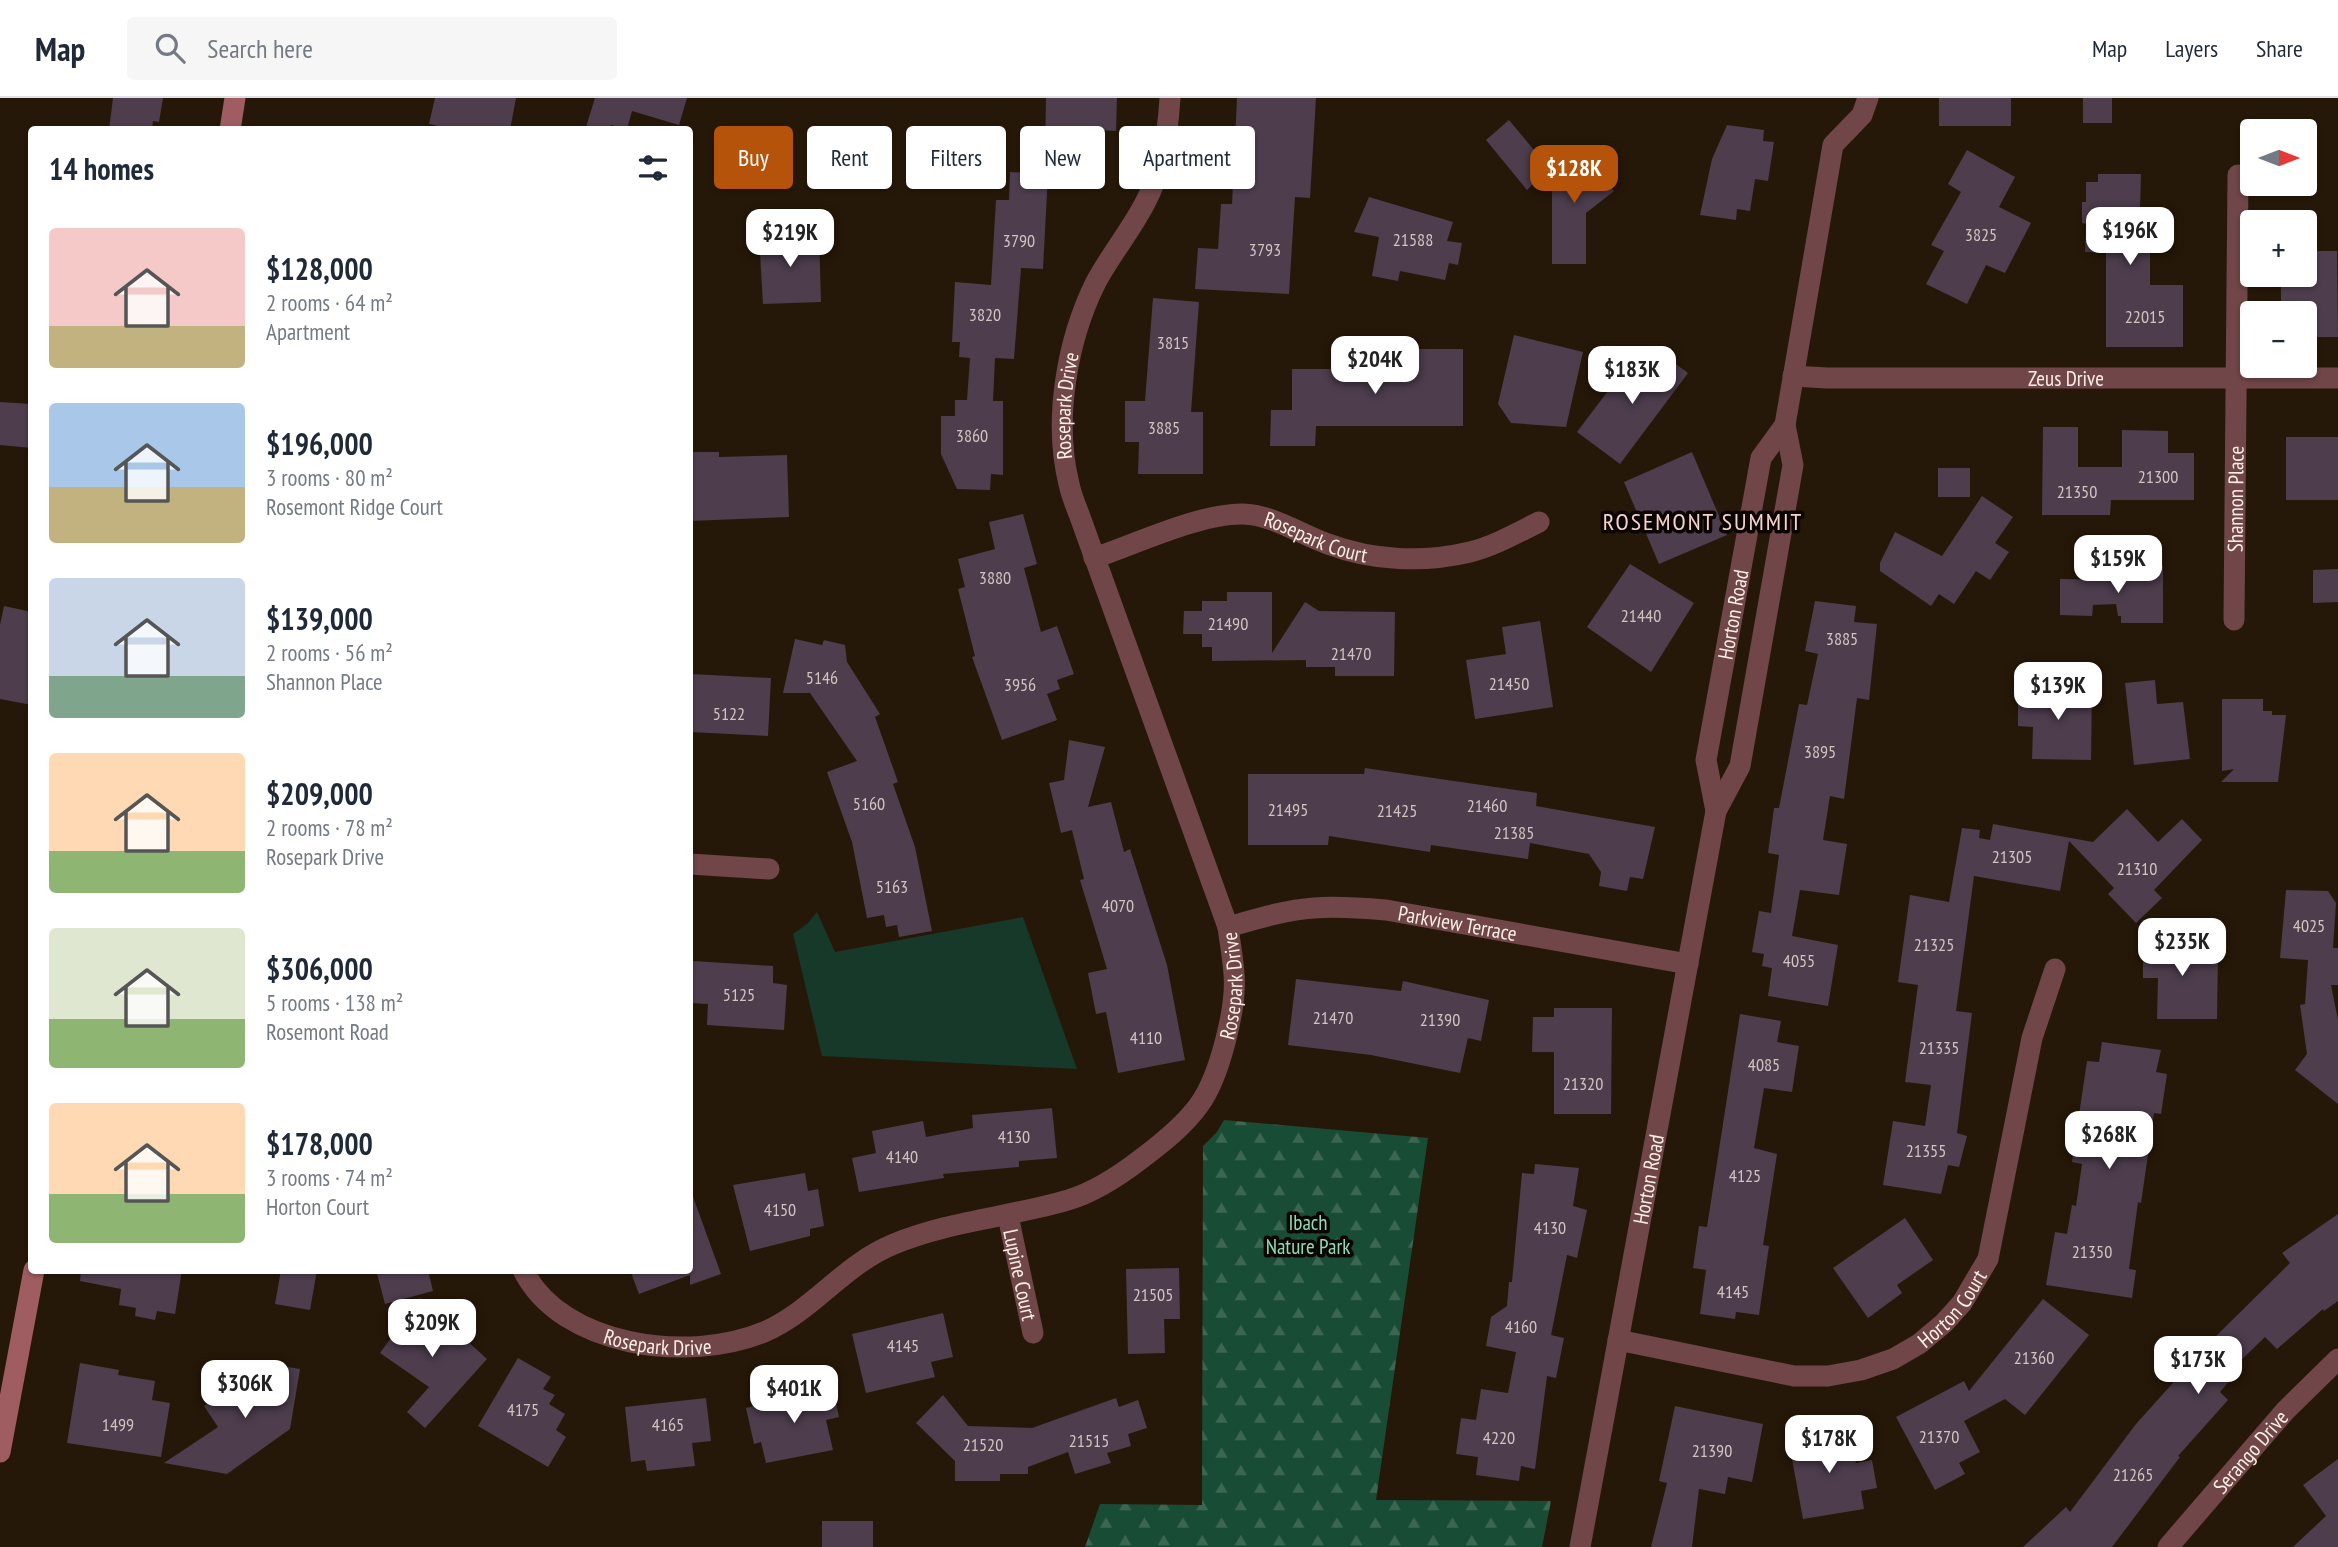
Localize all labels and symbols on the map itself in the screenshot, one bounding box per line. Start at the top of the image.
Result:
north arrow [2240,119,2317,196]
pin: $128K [1525,146,1623,205]
pin: $196K [2081,208,2179,267]
pin: $219K [741,209,839,269]
house number: 3825 [1965,223,1997,246]
house number: 21588 [1393,228,1433,251]
house number: 3790 [1003,229,1035,252]
house number: 3793 [1249,238,1281,261]
house number: 3820 [969,303,1001,326]
house number: 22015 [2125,305,2165,328]
house number: 3815 [1157,331,1189,354]
pin: $204K [1326,336,1424,396]
pin: $183K [1583,346,1681,406]
street label: Rosepark Drive [1049,349,1084,461]
street label: Zeus Drive [2028,365,2104,392]
house number: 3885 [1148,416,1180,439]
house number: 3860 [956,424,988,447]
street label: Shannon Place [2221,446,2249,552]
house number: 21300 [2138,465,2178,488]
house number: 21350 [2057,480,2097,503]
street label: Rosepark Court [1261,505,1370,568]
district label: ROSEMONT SUMMIT [1603,506,1803,537]
pin: $159K [2069,536,2167,595]
house number: 3880 [979,566,1011,589]
street label: Horton Road [1711,567,1754,661]
house number: 21440 [1621,604,1661,627]
house number: 21490 [1208,612,1248,635]
house number: 3885 [1826,627,1858,650]
house number: 21470 [1331,642,1371,665]
pin: $139K [2009,662,2107,722]
house number: 5146 [806,666,838,689]
house number: 21450 [1489,672,1529,695]
house number: 3956 [1004,673,1036,696]
house number: 5122 [713,702,745,725]
house number: 3895 [1804,740,1836,763]
house number: 5160 [853,792,885,815]
house number: 21460 [1467,794,1507,817]
house number: 21495 [1268,798,1308,821]
house number: 21425 [1377,799,1417,822]
house number: 21385 [1494,821,1534,844]
house number: 21305 [1992,845,2032,868]
house number: 21310 [2117,857,2157,880]
house number: 5163 [876,875,908,898]
house number: 4070 [1102,894,1134,917]
street label: Parkview Terrace [1396,899,1519,947]
house number: 4025 [2293,914,2325,937]
pin: $235K [2133,918,2231,978]
street label: Rosepark Drive [1213,930,1248,1042]
house number: 21325 [1914,933,1954,956]
house number: 4055 [1783,949,1815,972]
house number: 5125 [723,983,755,1006]
house number: 21470 [1313,1006,1353,1029]
house number: 21390 [1420,1008,1460,1031]
house number: 4110 [1130,1026,1162,1049]
house number: 21335 [1919,1036,1959,1059]
house number: 4085 [1748,1053,1780,1076]
house number: 21320 [1563,1072,1603,1095]
pin: $268K [2060,1112,2158,1171]
house number: 4130 [998,1125,1030,1148]
street label: Horton Road [1626,1132,1669,1226]
house number: 21355 [1906,1139,1946,1162]
house number: 4140 [886,1145,918,1168]
house number: 4125 [1729,1164,1761,1187]
house number: 4150 [764,1198,796,1221]
park label: Ibach Nature Park [1266,1209,1350,1260]
house number: 4130 [1534,1216,1566,1239]
street label: Lupine Court [998,1226,1043,1323]
house number: 21350 [2072,1240,2112,1263]
street label: Horton Court [1912,1264,1992,1353]
house number: 4145 [1717,1280,1749,1303]
house number: 21505 [1133,1283,1173,1306]
pin: $209K [383,1300,481,1359]
house number: 4160 [1505,1315,1537,1338]
street label: Rosepark Drive [601,1322,713,1361]
house number: 4145 [887,1334,919,1357]
pin: $173K [2149,1336,2247,1396]
house number: 21360 [2014,1346,2054,1369]
pin: $306K [196,1360,294,1420]
pin: $401K [745,1366,843,1425]
house number: 4175 [507,1398,539,1421]
street label: Serango Drive [2207,1404,2294,1499]
house number: 1499 [102,1413,134,1436]
house number: 4165 [652,1413,684,1436]
pin: $178K [1780,1416,1878,1475]
house number: 21370 [1919,1425,1959,1448]
house number: 4220 [1483,1426,1515,1449]
house number: 21515 [1069,1429,1109,1452]
house number: 21520 [963,1433,1003,1456]
house number: 21390 [1692,1439,1732,1462]
house number: 21265 [2113,1463,2153,1486]

